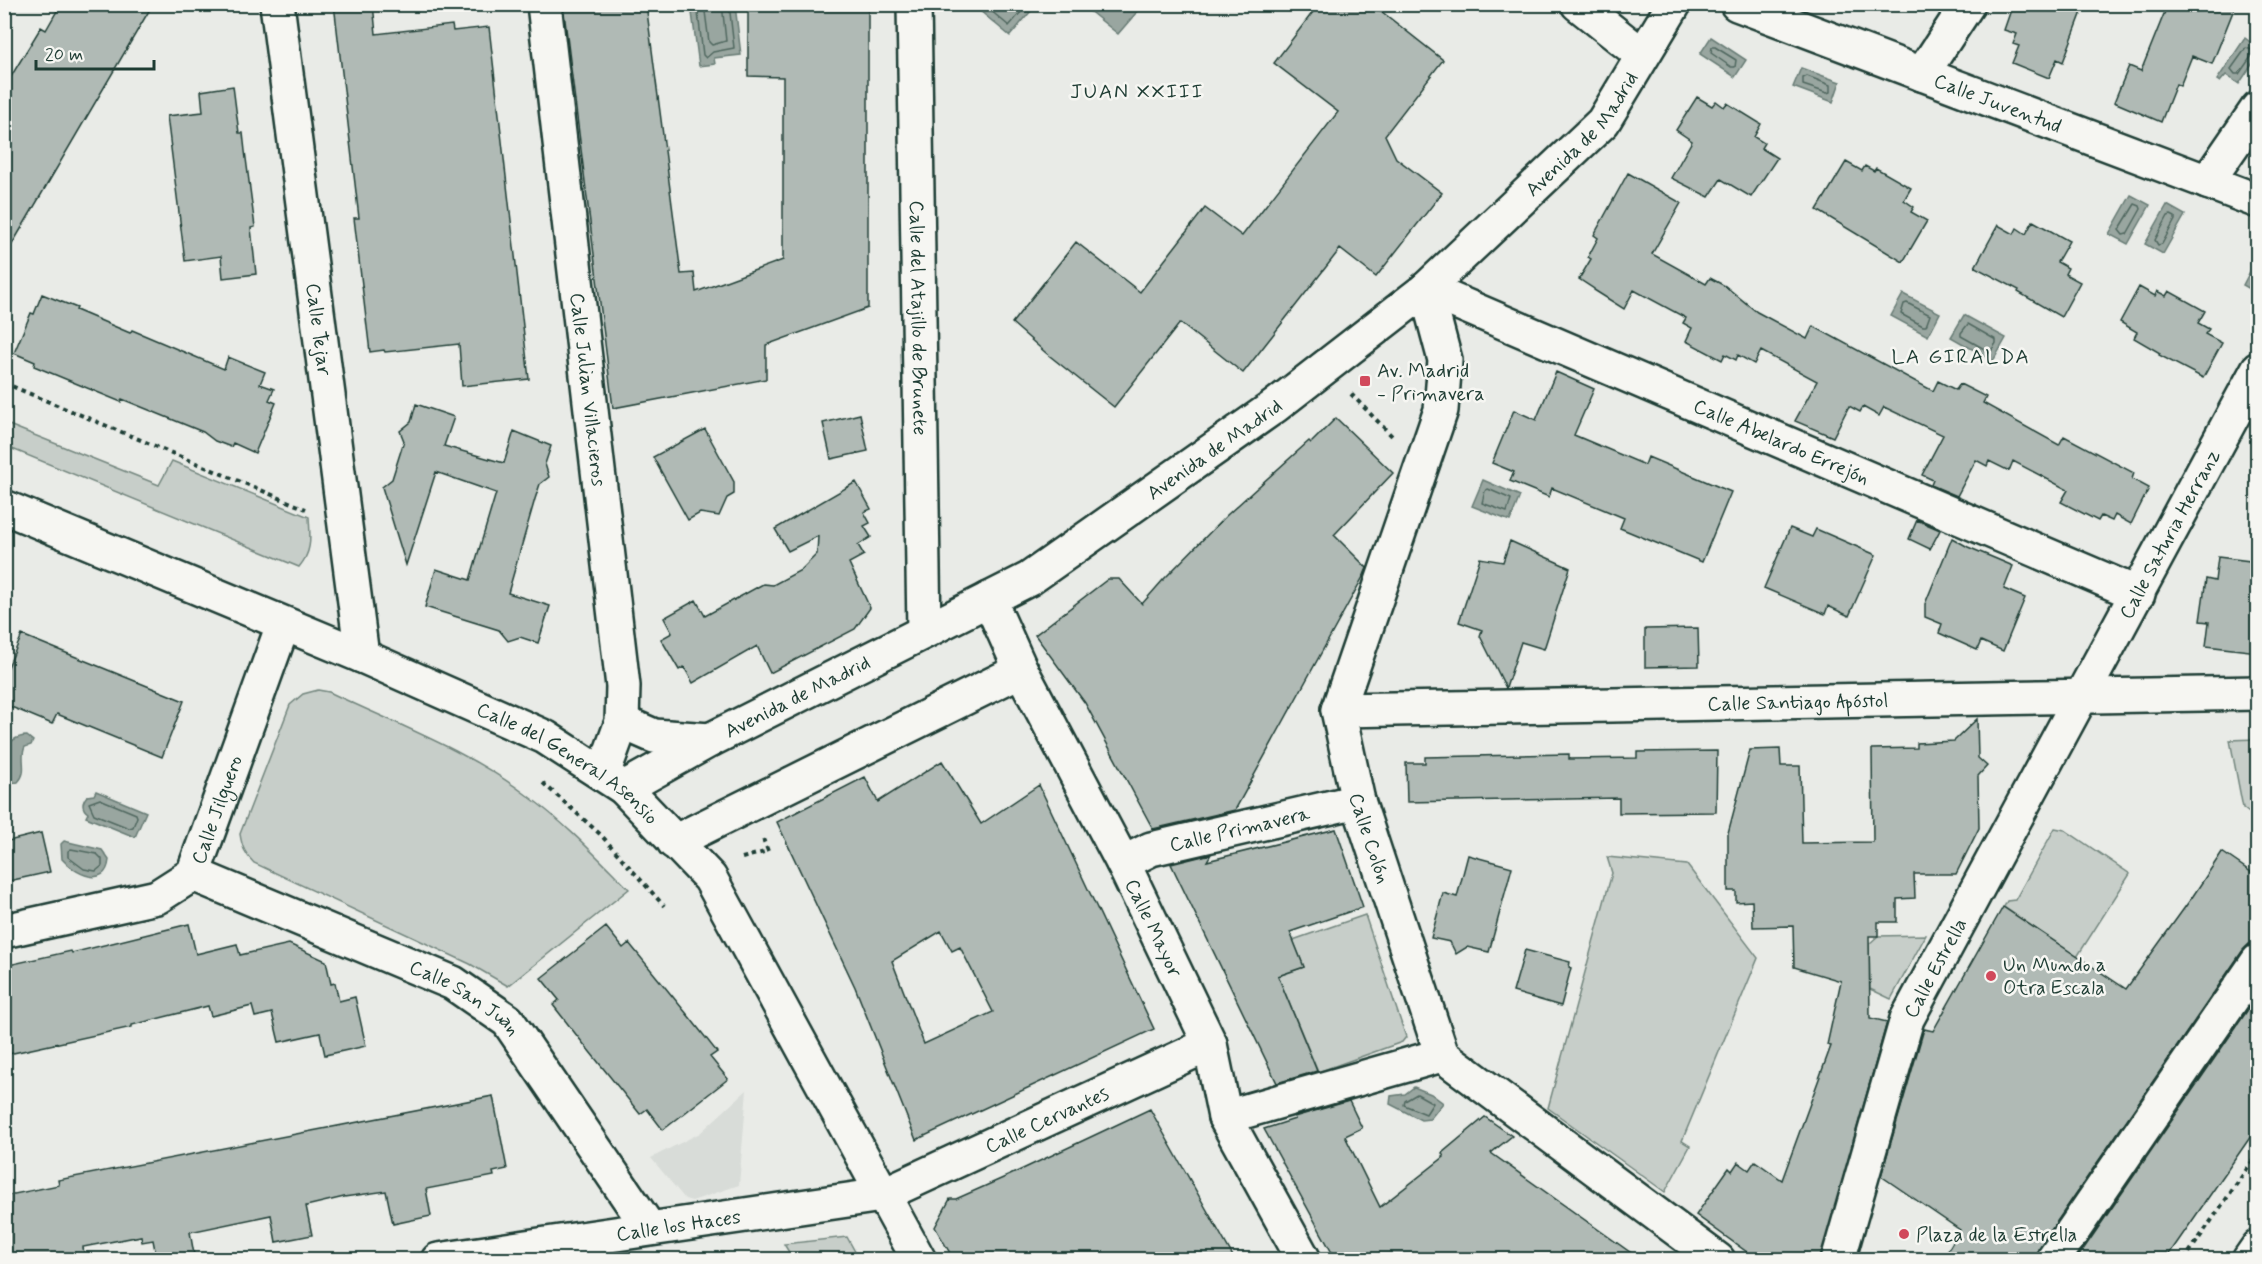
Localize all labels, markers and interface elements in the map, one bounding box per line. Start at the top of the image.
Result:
scale bar [36,33,154,71]
text: 20 m [45,43,83,67]
street label: Avenida de Madrid [1520,67,1645,203]
street label: Calle Juventud [1930,68,2065,141]
district label: JUAN XXIII [1070,78,1204,106]
street label: Calle del Atajillo de Brunete [902,200,933,436]
street label: Calle Tejar [299,282,337,378]
street label: Calle Julian Villacieros [563,291,612,488]
district label: LA GIRALDA [1891,343,2031,371]
place label: Av. Madrid - Primavera [1377,358,1484,408]
marker: Av. Madrid - Primavera [1358,374,1372,388]
street label: Avenida de Madrid [1142,393,1288,507]
street label: Calle Abelardo Errejón [1689,393,1873,492]
street label: Calle Saturia Herranz [2113,445,2227,624]
street label: Avenida de Madrid [720,649,875,745]
street label: Calle Santiago Apóstol [1707,688,1889,718]
street label: Calle del General Asensio [472,696,664,831]
street label: Calle Jilguero [186,752,250,868]
street label: Calle Colón [1342,791,1396,887]
street label: Calle Primavera [1167,800,1313,859]
street label: Calle Mayor [1118,875,1188,983]
street label: Calle Estrella [1898,914,1974,1023]
place label: Un Mundo a Otra Escala [2003,952,2106,1002]
street label: Calle San Juan [405,954,526,1042]
marker: Un Mundo a Otra Escala [1984,969,1998,983]
street label: Calle Cervantes [981,1080,1114,1161]
street label: Calle los Haces [615,1204,743,1249]
place label: Plaza de la Estrella [1916,1222,2077,1249]
marker: Plaza de la Estrella [1897,1227,1911,1241]

